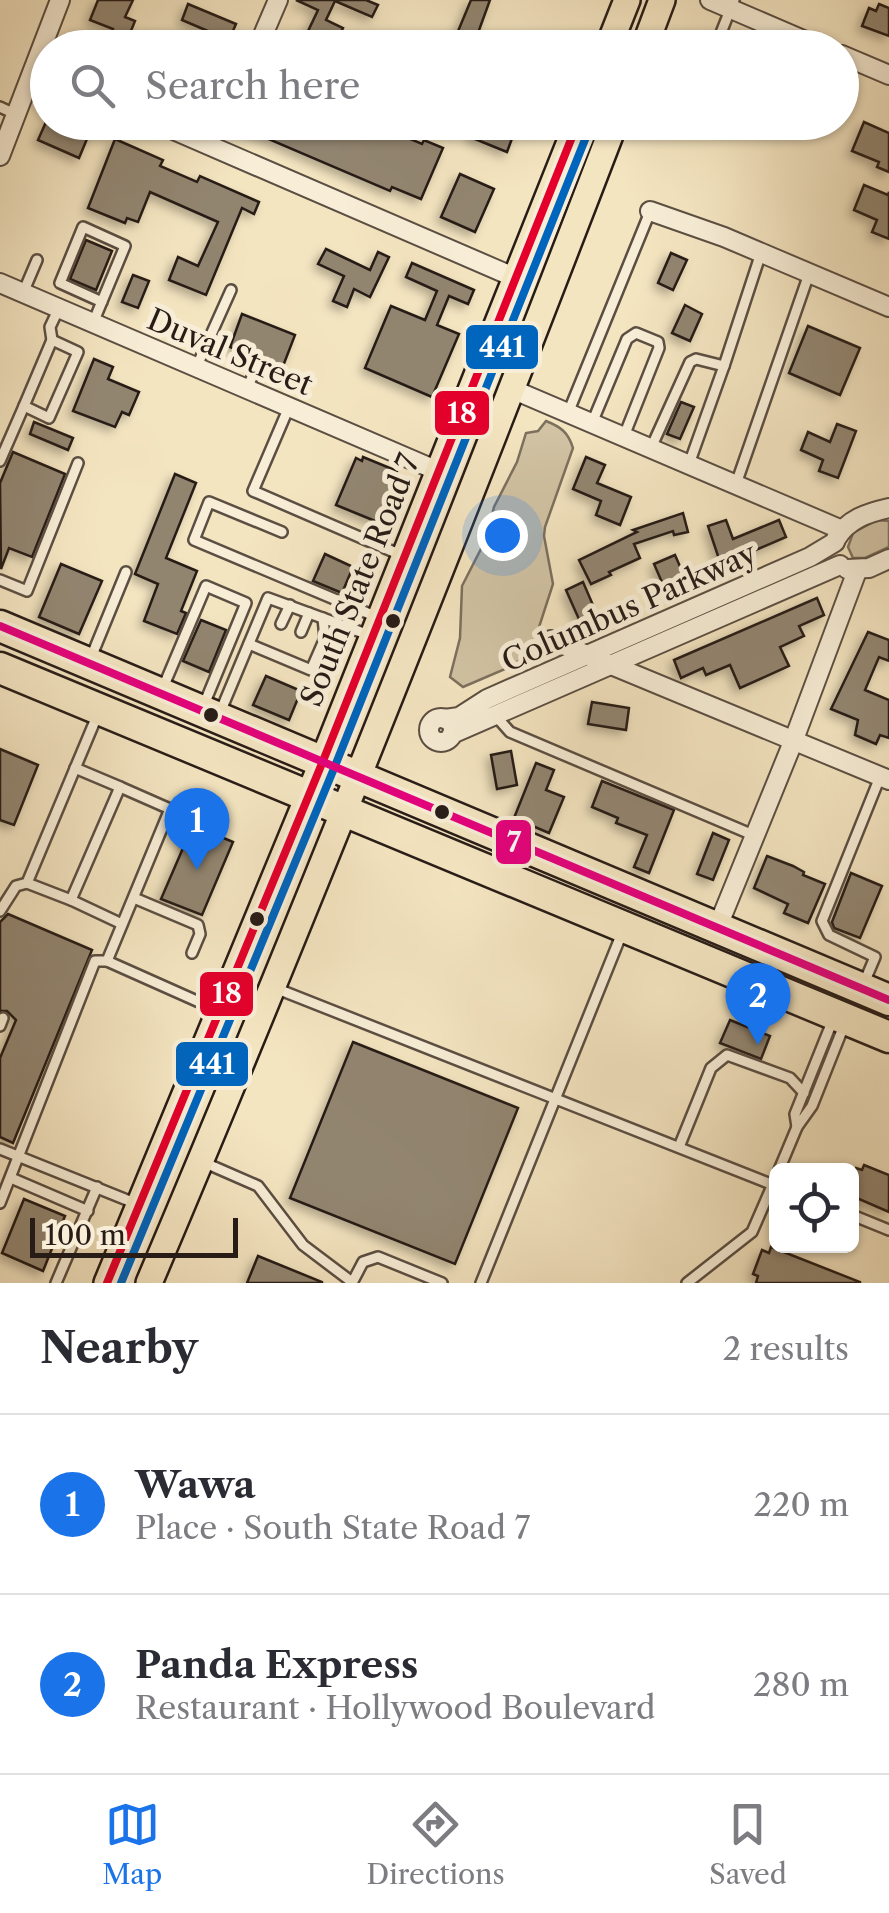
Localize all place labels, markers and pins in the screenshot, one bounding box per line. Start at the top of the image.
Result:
unlabelled marker [383,611,403,631]
unlabelled marker [201,705,221,725]
pin: 1 [164,788,230,870]
unlabelled marker [432,802,452,822]
unlabelled marker [247,909,267,929]
pin: 2 [726,962,790,1045]

